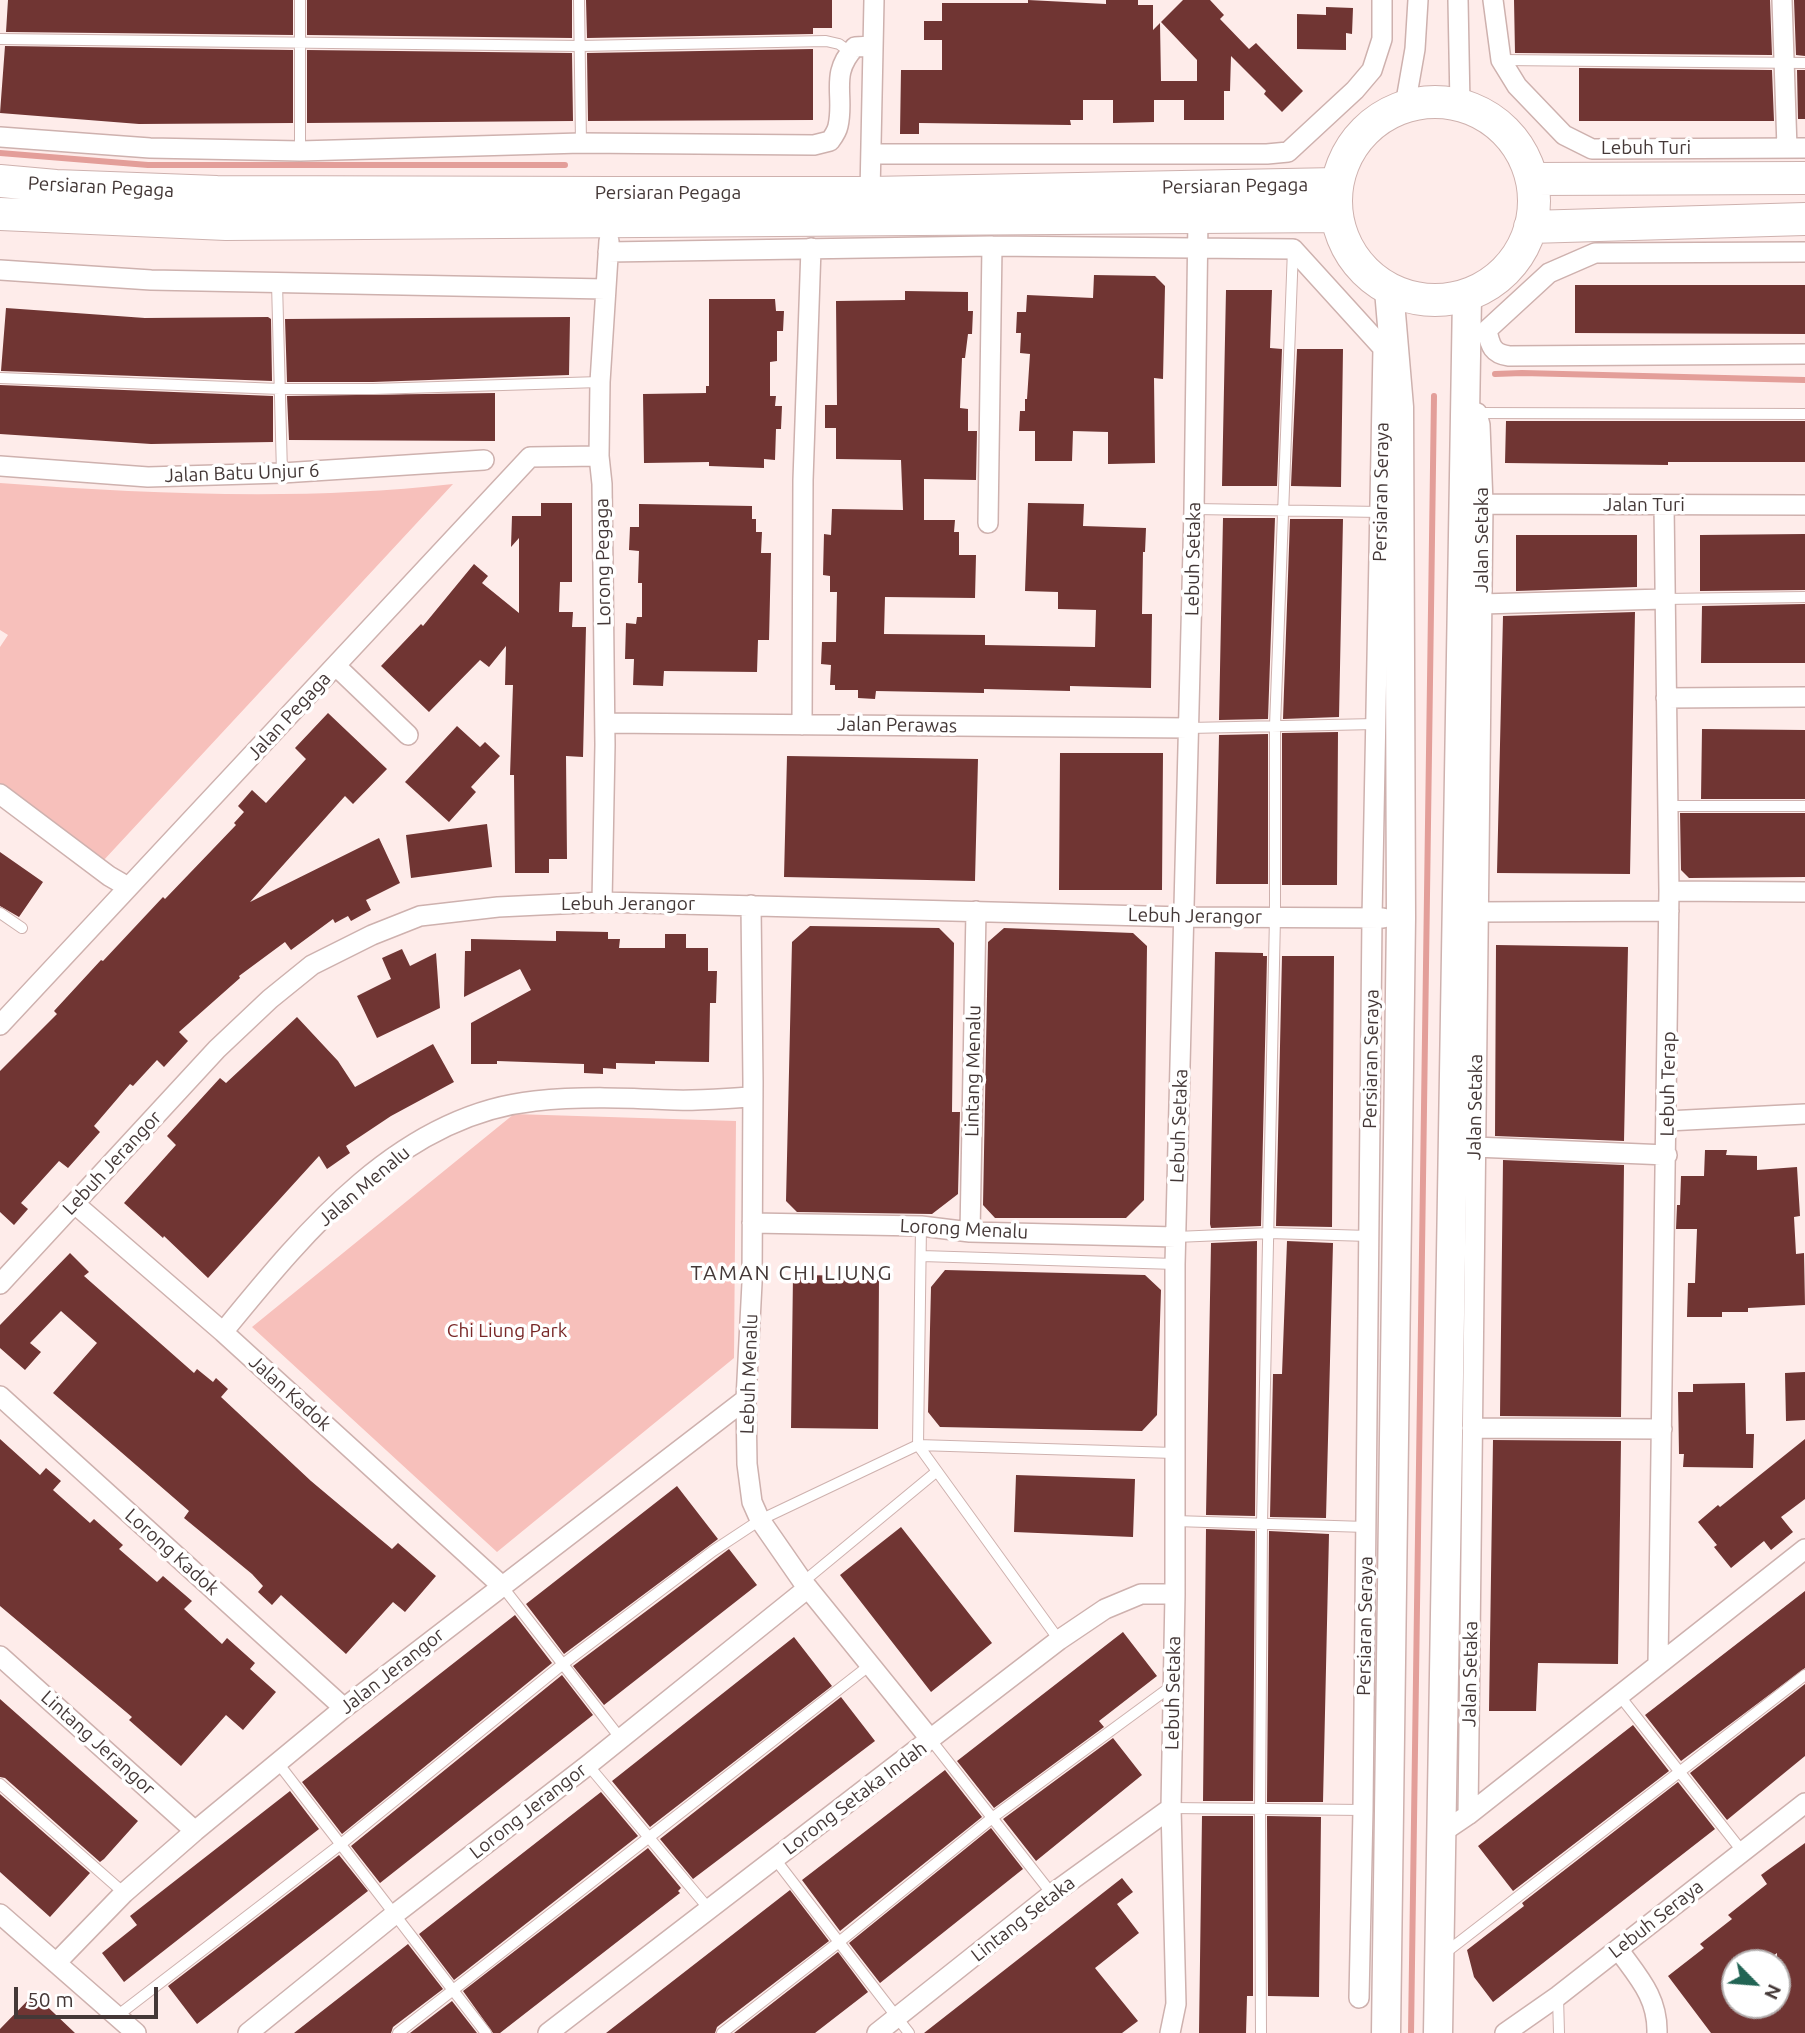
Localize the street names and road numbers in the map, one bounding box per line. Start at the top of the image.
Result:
street label: Lebuh Turi [1601,137,1691,159]
street label: Persiaran Pegaga [27,172,175,202]
street label: Persiaran Pegaga [1162,173,1308,199]
street label: Persiaran Pegaga [595,182,741,204]
street label: Persiaran Seraya [1368,422,1394,562]
street label: Jalan Batu Unjur 6 [164,459,320,487]
street label: Jalan Setaka [1471,487,1493,593]
street label: Jalan Turi [1603,494,1685,516]
street label: Lorong Pegaga [590,498,616,626]
street label: Lebuh Setaka [1181,502,1205,616]
street label: Jalan Pegaga [242,667,336,765]
street label: Jalan Perawas [837,713,957,737]
street label: Lebuh Jerangor [561,893,695,915]
street label: Lebuh Jerangor [1128,903,1262,929]
street label: Persiaran Seraya [1358,989,1384,1129]
street label: Lintang Menalu [960,1005,986,1137]
street label: Lebuh Terap [1656,1031,1680,1137]
street label: Jalan Setaka [1463,1054,1487,1160]
street label: Lebuh Setaka [1166,1068,1192,1184]
street label: Lebuh Jerangor [58,1106,166,1220]
street label: Jalan Menalu [314,1141,414,1231]
street label: Lorong Menalu [899,1214,1029,1244]
street label: Lebuh Menalu [735,1313,763,1435]
street label: Jalan Kadok [244,1350,336,1436]
street label: Lorong Kadok [120,1504,224,1600]
street label: Persiaran Seraya [1352,1556,1378,1696]
street label: Jalan Setaka [1458,1621,1482,1727]
street label: Jalan Jerangor [335,1623,449,1719]
street label: Lebuh Setaka [1161,1636,1185,1750]
street label: Lintang Jerangor [36,1686,160,1800]
street label: Lorong Setaka Indah [779,1737,931,1859]
street label: Lorong Jerangor [465,1758,591,1864]
street label: Lintang Setaka [967,1871,1079,1967]
street label: Lebuh Seraya [1604,1875,1708,1963]

